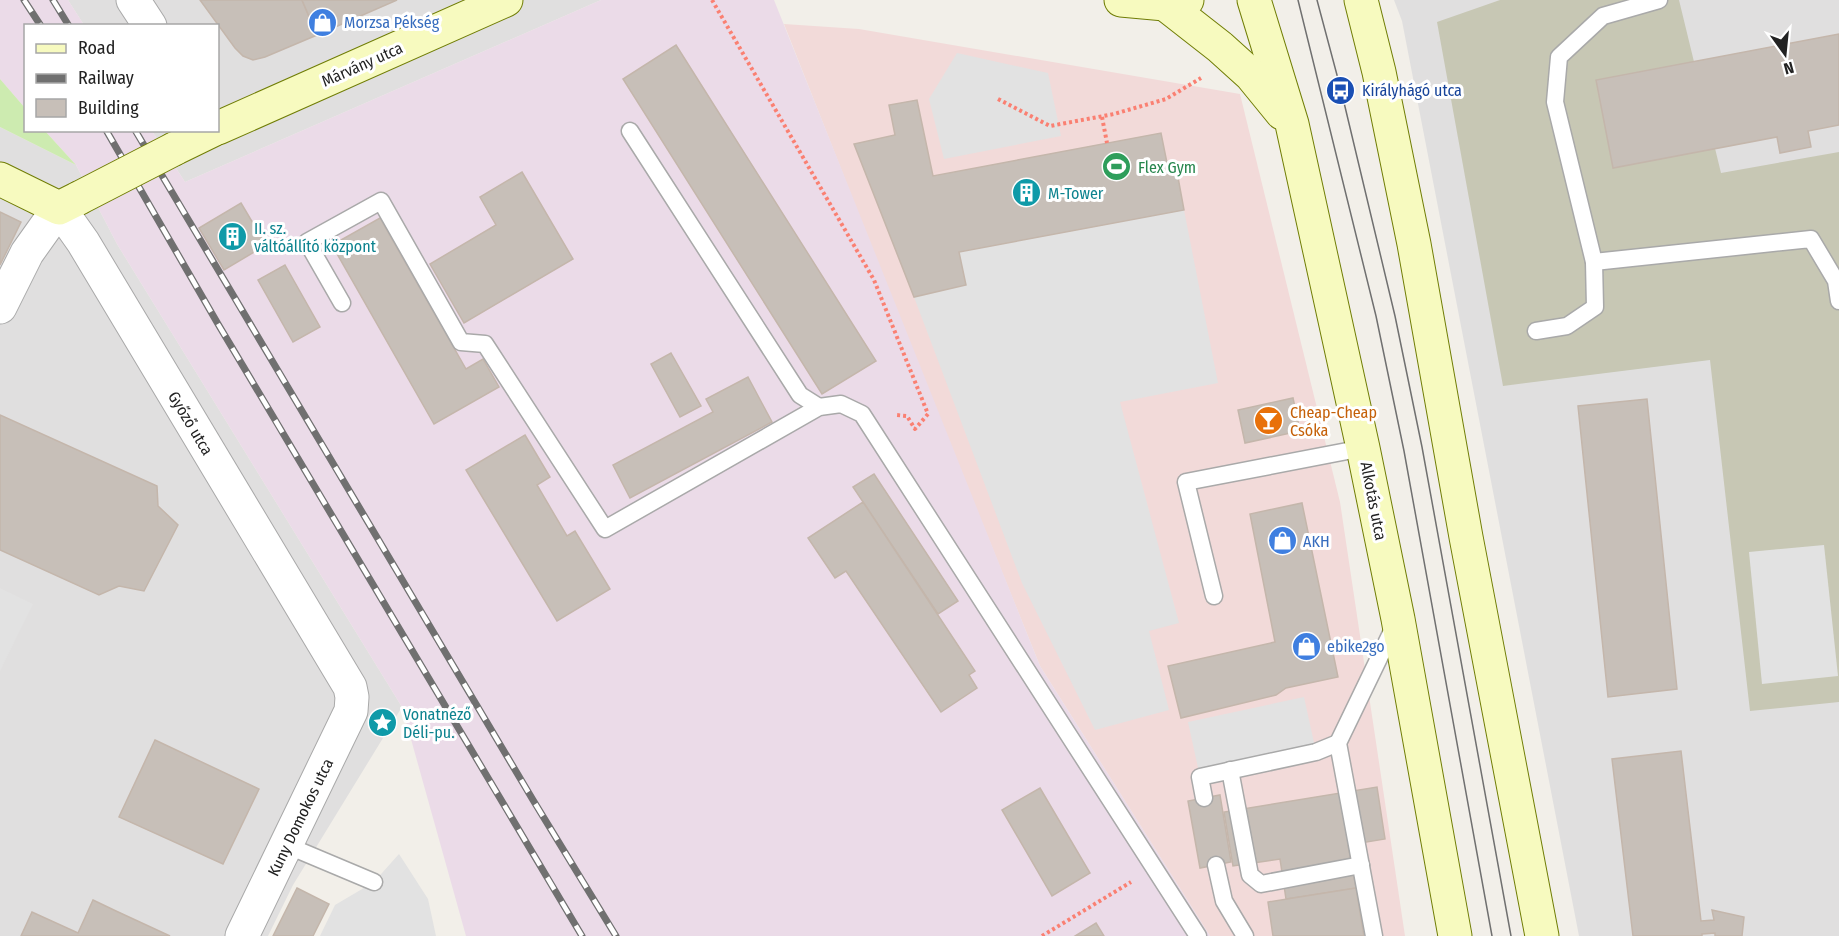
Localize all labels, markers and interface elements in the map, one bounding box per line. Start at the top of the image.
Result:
shop icon: Morzsa Pékség [307,6,339,38]
place label: Morzsa Pékség [344,13,440,32]
legend [24,24,219,132]
north arrow [1755,24,1815,84]
text: Road [78,37,115,59]
street label: Márvány utca [319,38,406,91]
text: N [1782,58,1796,78]
text: Railway [78,67,134,89]
bus stop icon: Királyhágó utca [1325,74,1357,106]
place label: Királyhágó utca [1362,81,1462,100]
text: Building [78,97,139,119]
sports icon: Flex Gym [1101,151,1133,183]
place label: Flex Gym [1138,158,1196,177]
building icon: M-Tower [1011,177,1043,209]
place label: M-Tower [1048,184,1104,203]
place label: II. sz. váltóállító központ [254,219,377,256]
building icon: II. sz. váltóállító központ [217,221,249,253]
street label: Győző utca [164,388,217,459]
place label: Cheap-Cheap Csóka [1290,403,1377,440]
bar icon: Cheap-Cheap Csóka [1253,405,1285,437]
street label: Alkotás utca [1357,460,1390,542]
shop icon: AKH [1266,525,1298,557]
place label: AKH [1303,532,1330,551]
shop icon: ebike2go [1290,630,1322,662]
place label: ebike2go [1327,637,1385,656]
place label: Vonatnéző Déli-pu. [403,705,472,742]
place icon: Vonatnéző Déli-pu. [366,707,398,739]
street label: Kuny Domokos utca [264,755,337,879]

